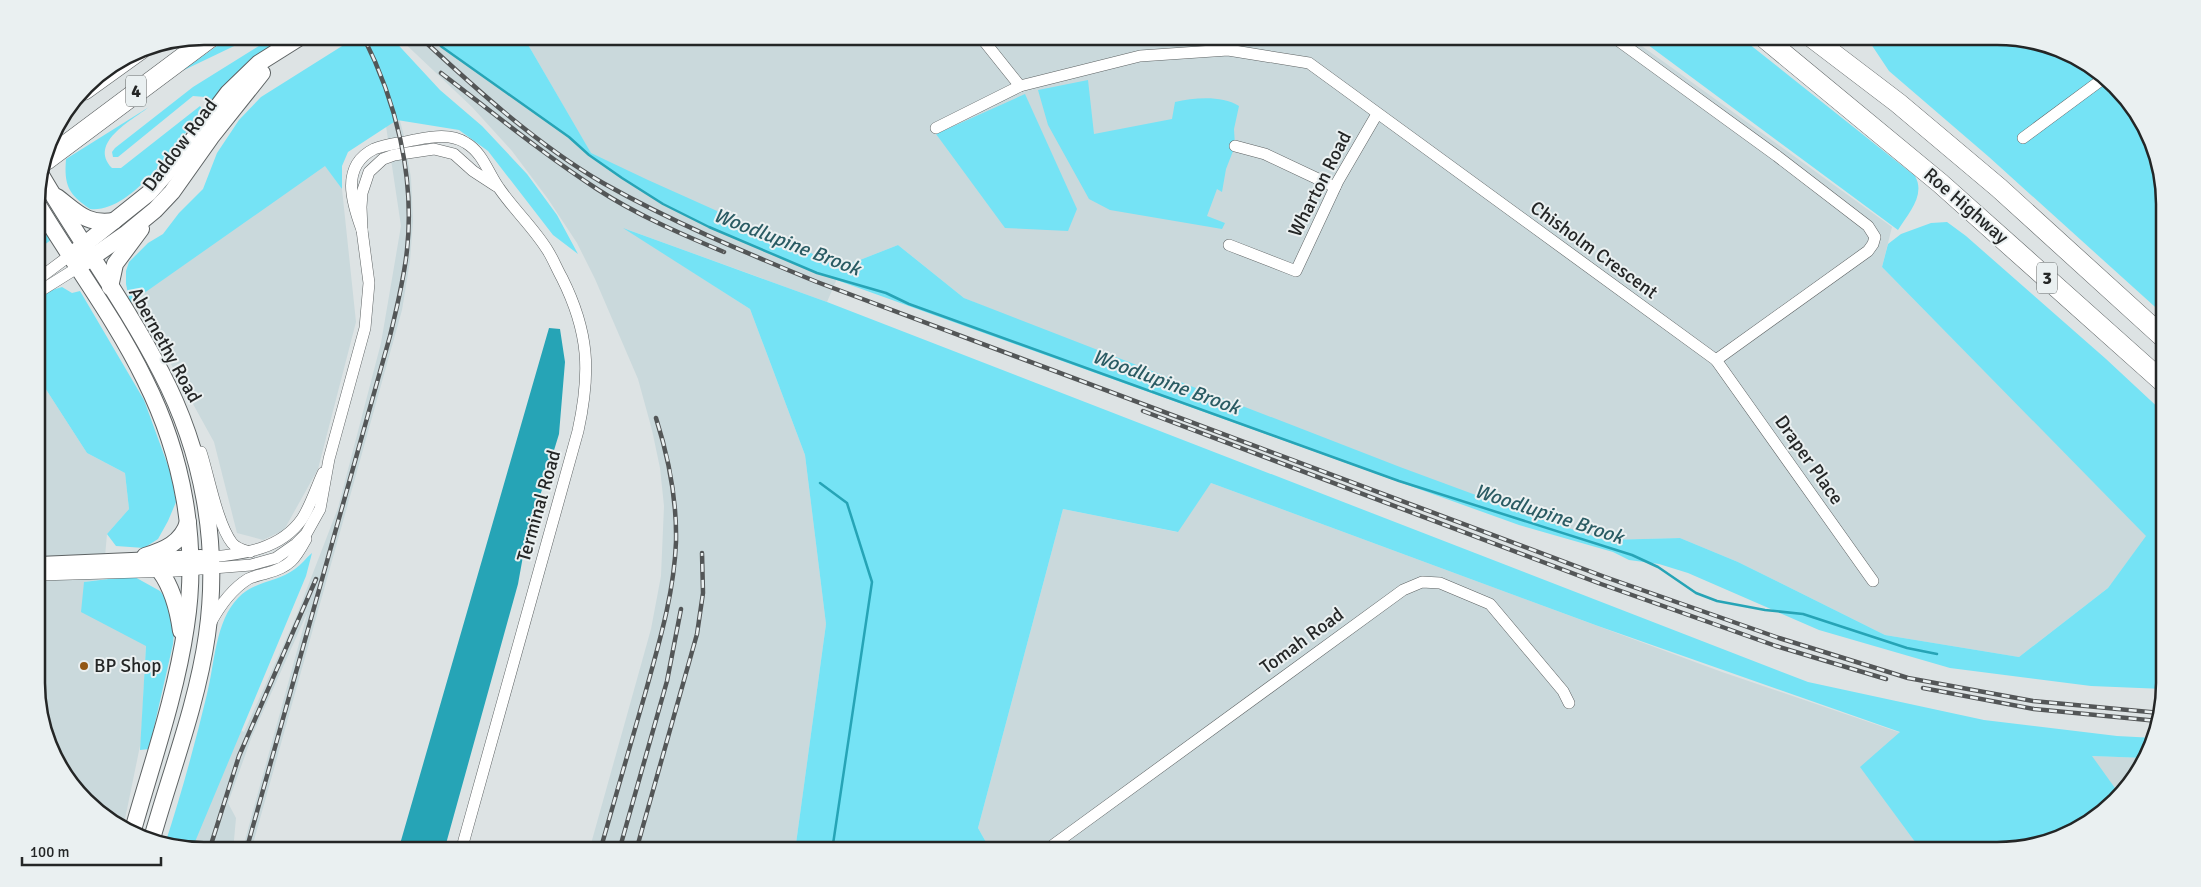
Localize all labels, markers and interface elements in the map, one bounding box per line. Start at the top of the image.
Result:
road number: 4 [126,76,146,106]
street label: Daddow Road [137,94,223,196]
street label: Wharton Road [1283,127,1357,241]
street label: Roe Highway [1919,163,2013,249]
street label: Chisholm Crescent [1526,196,1663,305]
water label: Woodlupine Brook [710,203,866,282]
road number: 3 [2037,262,2057,294]
street label: Abernethy Road [123,283,207,407]
water label: Woodlupine Brook [1089,344,1245,421]
street label: Draper Place [1769,411,1849,509]
street label: Terminal Road [512,447,566,565]
water label: Woodlupine Brook [1471,478,1629,550]
street label: Tomah Road [1255,603,1349,679]
place label: BP Shop [94,654,161,678]
marker: BP Shop [78,660,90,672]
scale bar [22,834,161,866]
text: 100 m [30,843,70,861]

